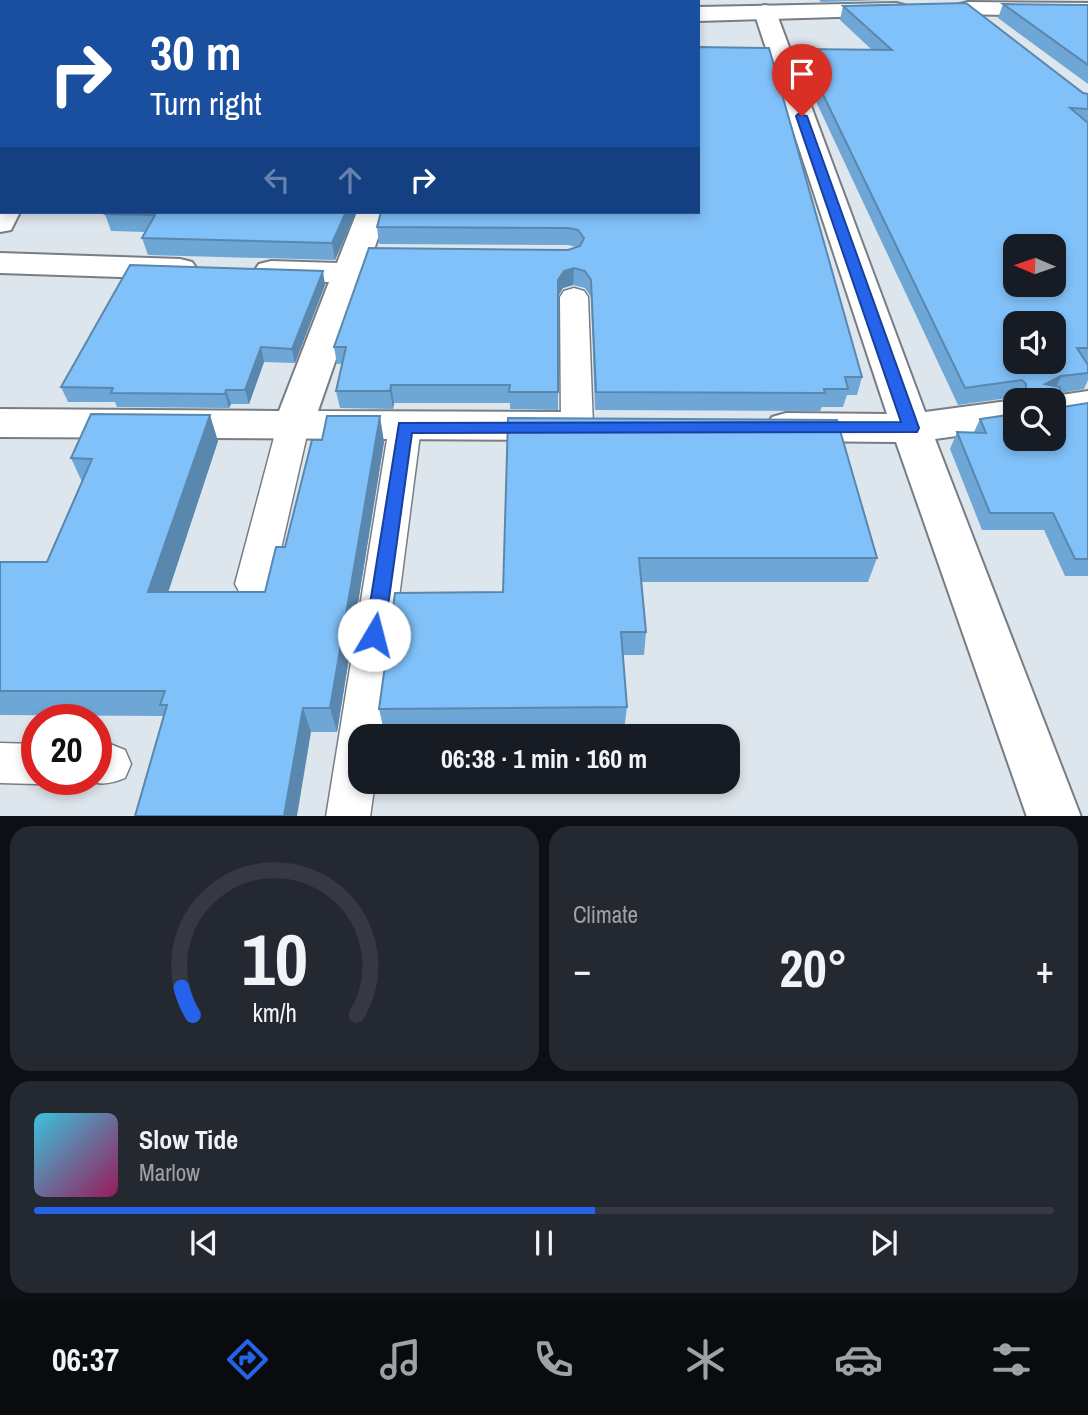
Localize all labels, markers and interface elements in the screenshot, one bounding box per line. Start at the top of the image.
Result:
text: 30 m [150,19,242,85]
icon: right [35,28,126,119]
pin [772,44,832,116]
icon: arrive [783,55,821,93]
text: Turn right [150,82,262,125]
icon: left [258,161,296,199]
icon: ahead [331,161,369,199]
icon: right [404,161,442,199]
north arrow [1003,234,1066,298]
map controls [1003,234,1066,451]
button: sound [1003,311,1066,374]
button: search [1003,388,1066,451]
position arrow [337,598,411,672]
speed limit sign: 20 [21,704,112,795]
text: 06:38 · 1 min · 160 m [441,741,647,776]
text: Climate [573,899,638,930]
text: 10 [241,910,308,1008]
text: 20° [779,933,848,1003]
text: − [573,944,591,995]
text: + [1036,944,1054,995]
text: km/h [252,995,297,1029]
text: Slow Tide [139,1122,238,1157]
text: Marlow [139,1157,200,1188]
icon: previous [185,1224,223,1262]
icon: pause [525,1224,563,1262]
icon: next [865,1224,903,1262]
icon: directions [223,1335,272,1384]
icon: music [376,1335,425,1384]
icon: phone [529,1335,578,1384]
icon: climate [681,1335,730,1384]
icon: car [834,1335,883,1384]
icon: filters [987,1335,1036,1384]
text: 06:37 [52,1338,119,1381]

